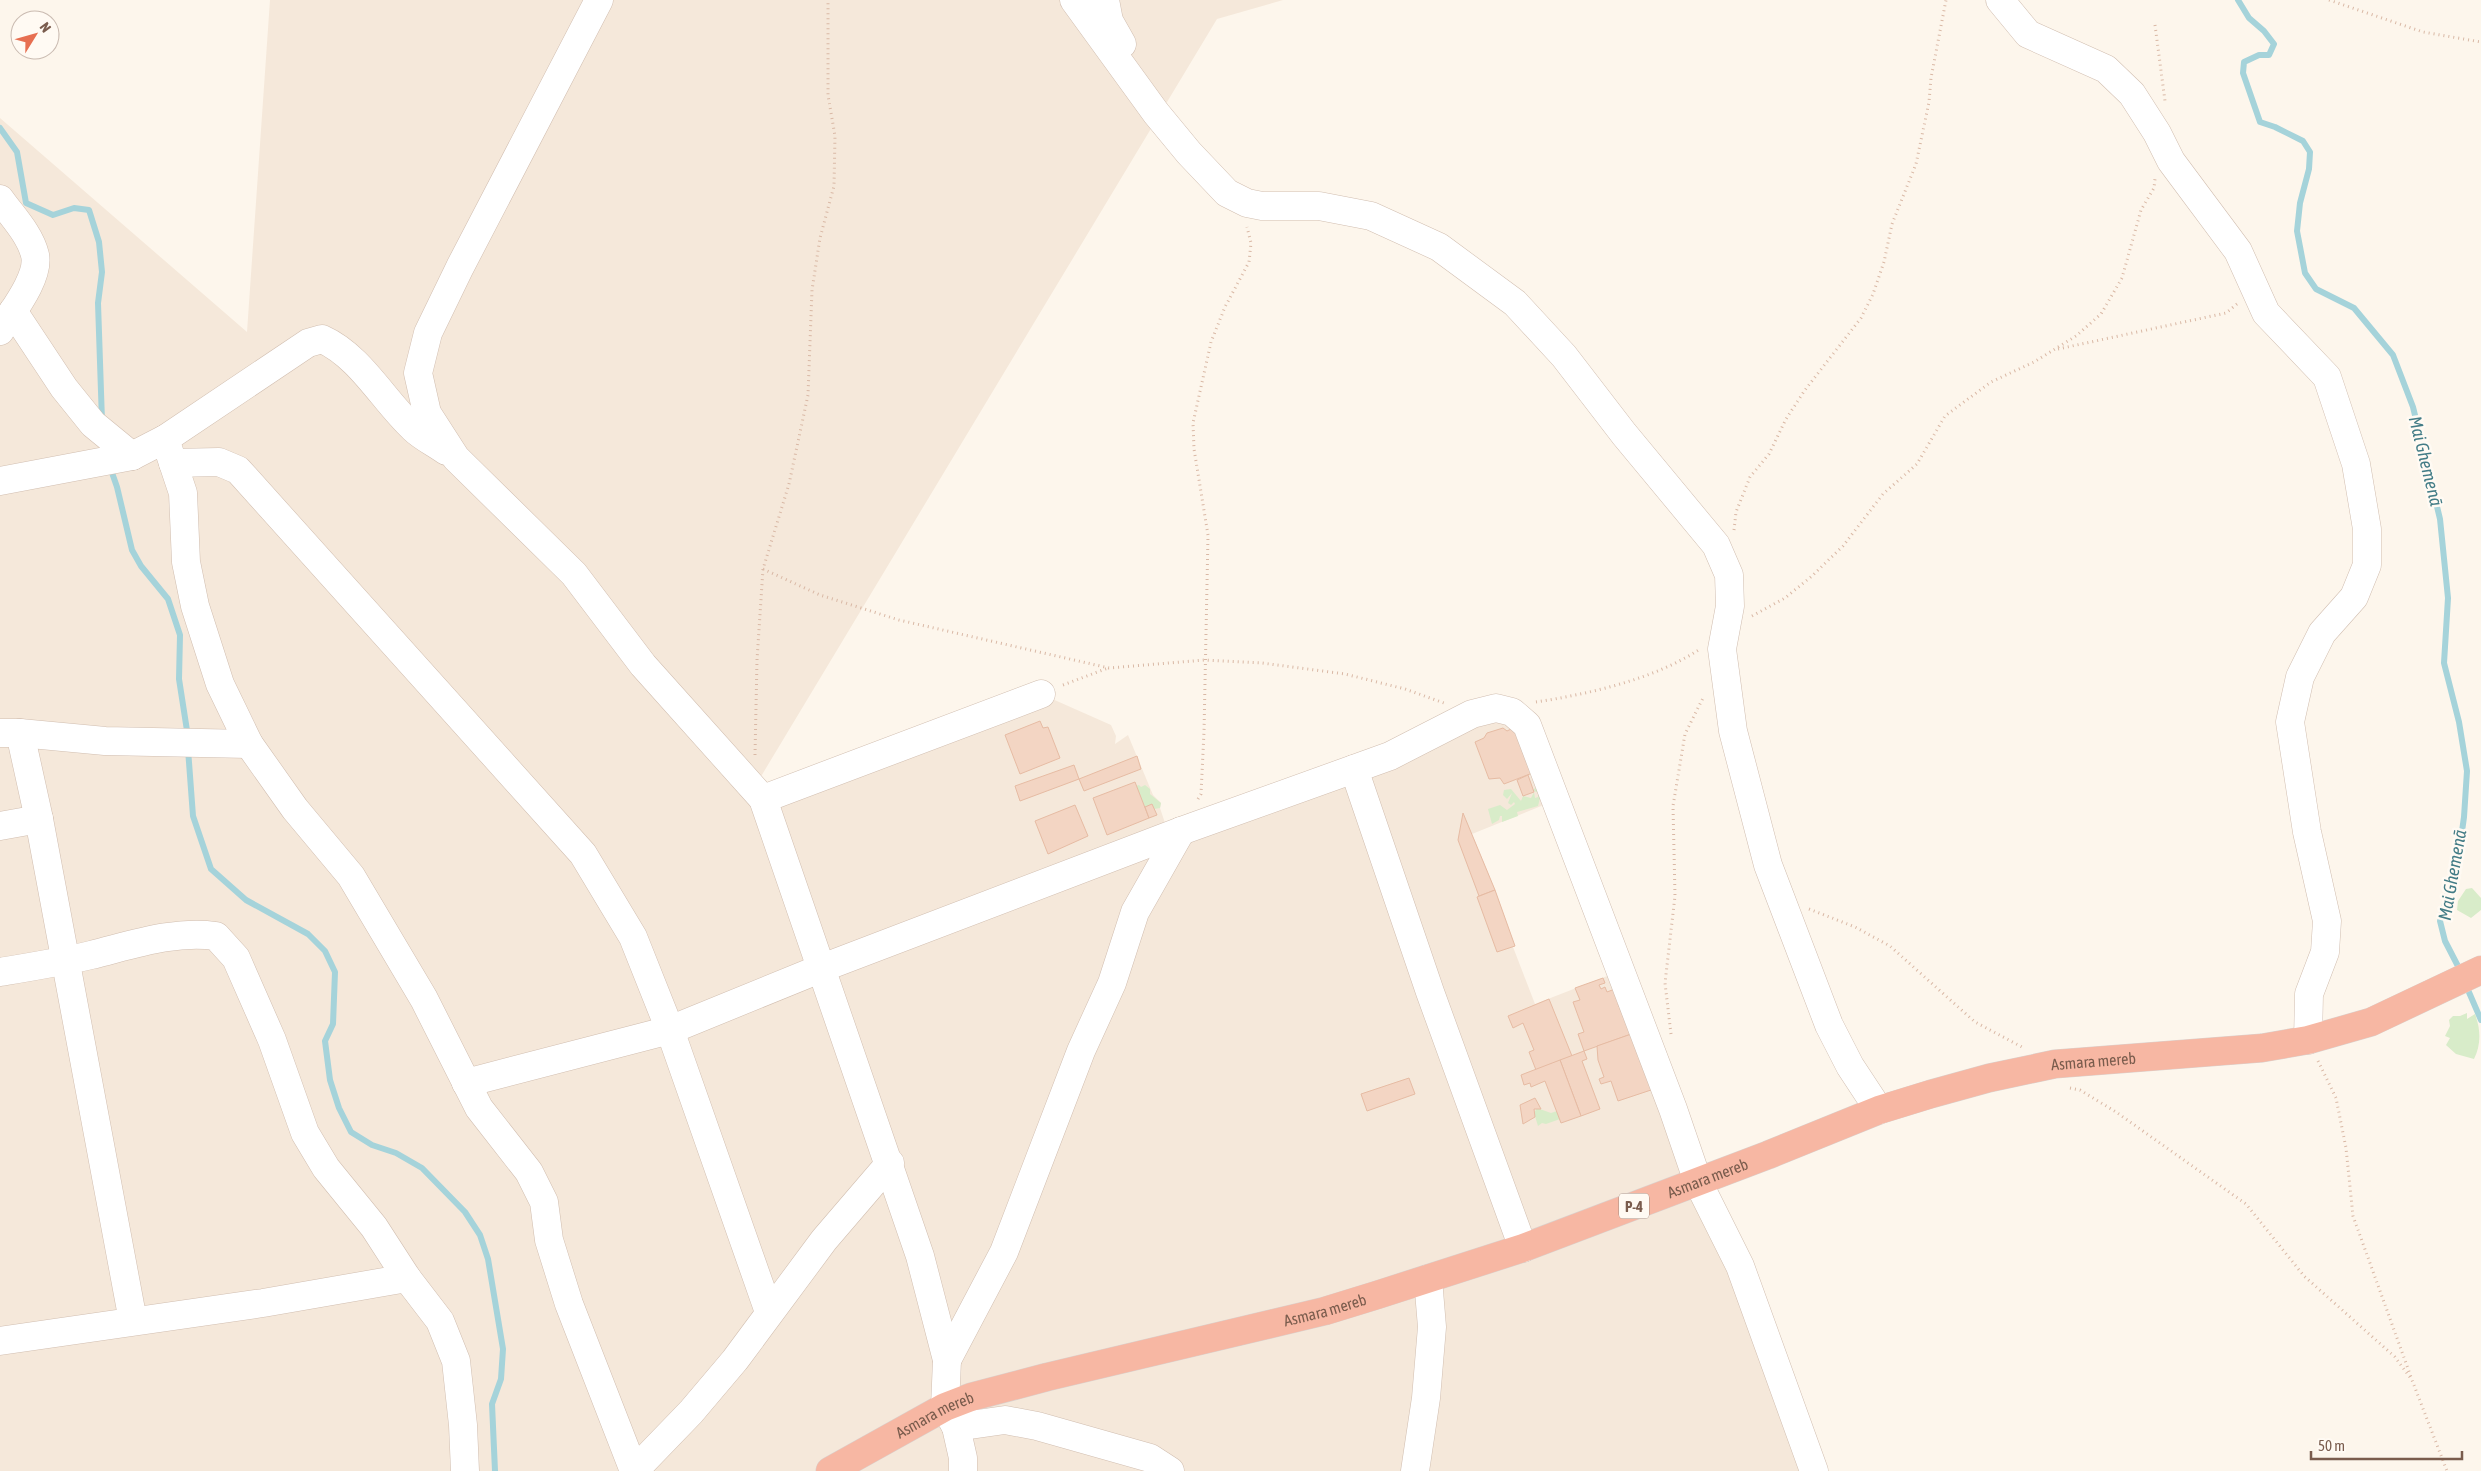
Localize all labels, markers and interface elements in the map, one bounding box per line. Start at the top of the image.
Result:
north arrow [10,10,60,60]
text: N [37,19,54,35]
water label: Mai Ghemenā [2405,414,2447,509]
water label: Mai Ghemenā [2434,827,2470,922]
street label: Asmara mereb [2050,1049,2136,1073]
street label: Asmara mereb [1665,1154,1750,1201]
road number: P-4 [1619,1194,1649,1218]
street label: Asmara mereb [1282,1290,1368,1330]
street label: Asmara mereb [892,1388,976,1442]
scale bar [2311,1428,2462,1460]
text: 50 m [2318,1437,2345,1454]

